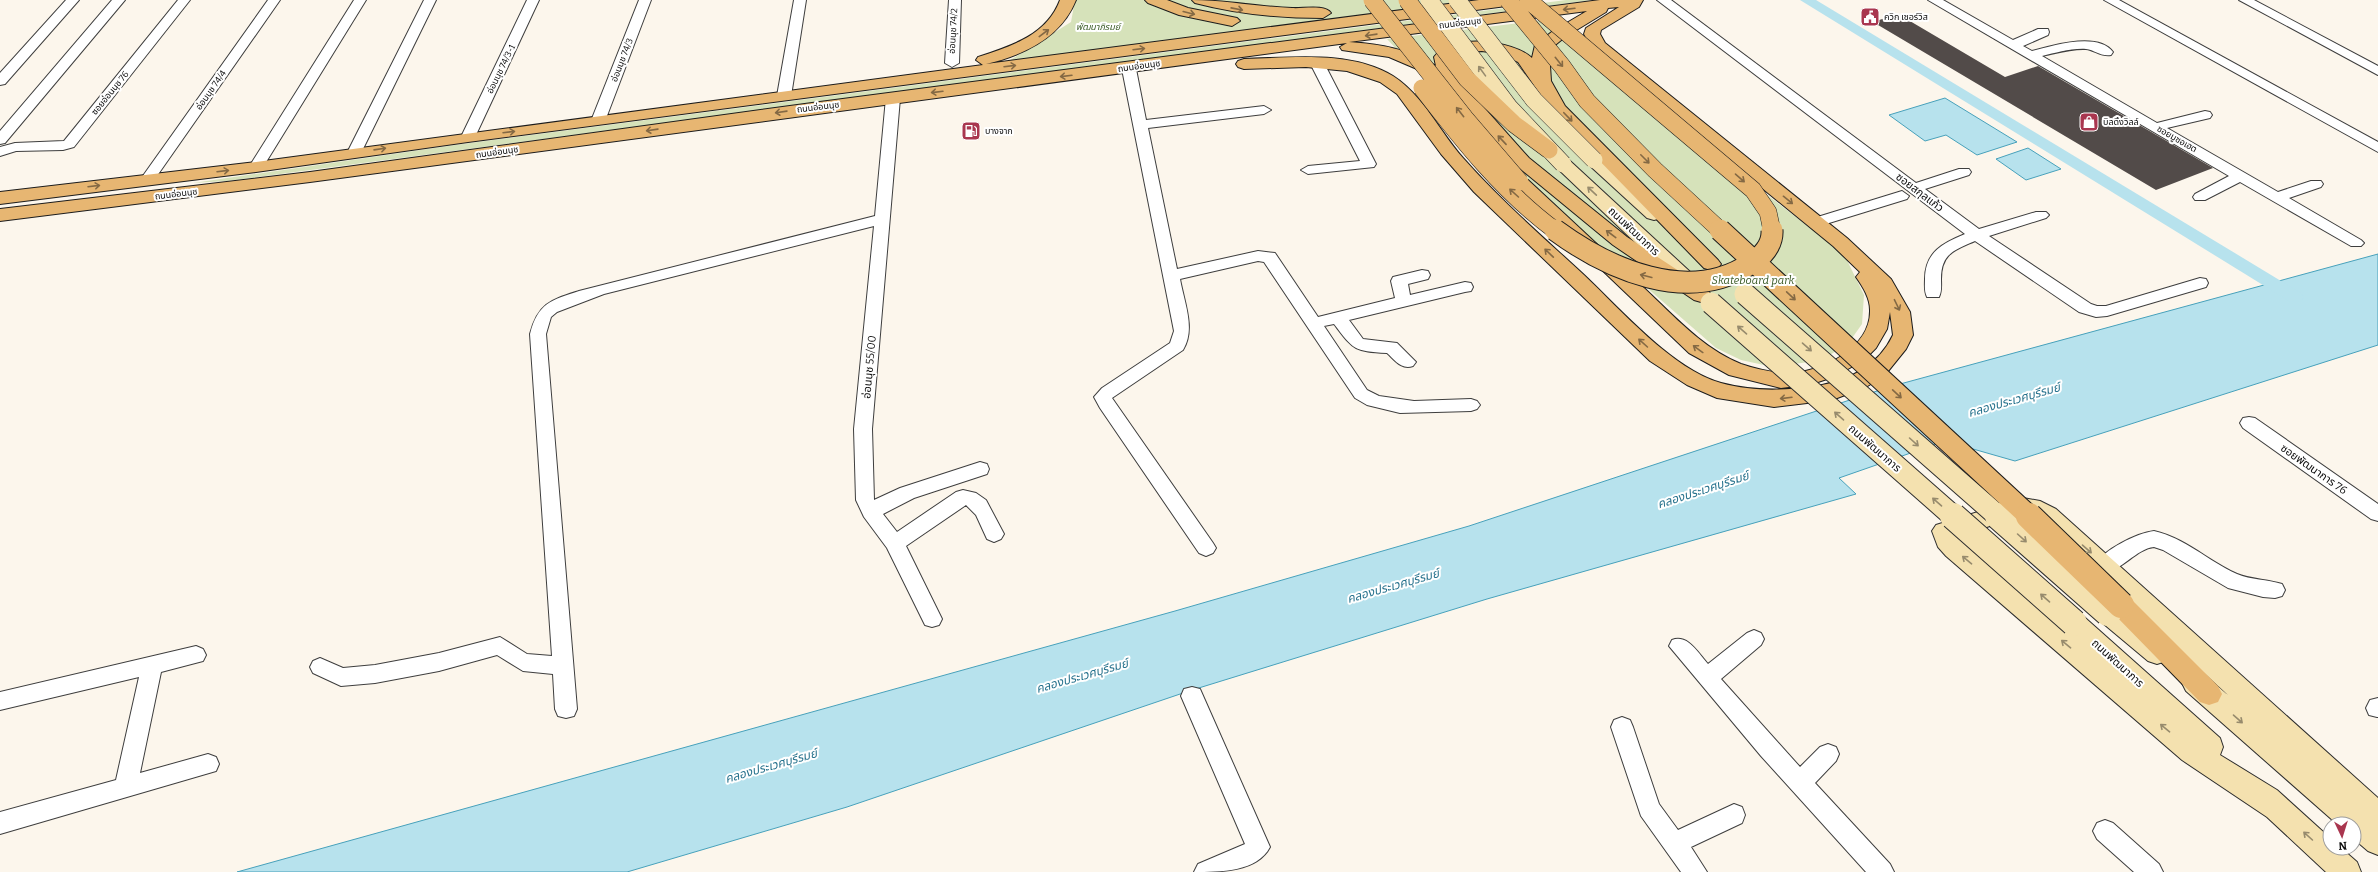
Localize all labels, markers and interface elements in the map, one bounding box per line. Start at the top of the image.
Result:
one-way arrow [1231,5,1244,13]
one-way arrow [1563,5,1576,13]
public building icon: ควิก เซอร์วิส [1859,6,1881,28]
street label: อ่อนนุช 74/2 [947,8,959,54]
one-way arrow [1182,10,1195,18]
place label: ควิก เซอร์วิส [1884,12,1928,22]
street label: ถนนอ่อนนุช [1438,15,1482,31]
park label: พัฒนาภิรมย์ [1076,22,1122,32]
one-way arrow [1038,29,1049,37]
one-way arrow [1365,31,1378,39]
street label: อ่อนนุช 74/3 [609,37,635,83]
street label: อ่อนนุช 74/3-1 [485,43,517,95]
one-way arrow [1132,46,1145,53]
one-way arrow [1555,57,1564,68]
street label: ถนนอ่อนนุช [1117,58,1161,74]
one-way arrow [1003,62,1016,70]
one-way arrow [1477,66,1486,77]
street label: อ่อนนุช 74/4 [194,68,229,112]
street label: ซอยอ่อนนุช 76 [89,69,131,117]
one-way arrow [1060,72,1073,80]
one-way arrow [931,88,944,96]
street label: ถนนอ่อนนุช [796,99,840,115]
one-way arrow [1456,107,1465,118]
one-way arrow [775,108,788,116]
shop icon: บิลดิ้งวิลล์ [2078,111,2100,133]
one-way arrow [1563,112,1573,122]
place label: บิลดิ้งวิลล์ [2103,116,2139,127]
fuel station icon: บางจาก [960,120,982,142]
street label: ซอยมูซอเฮต [2155,124,2199,155]
one-way arrow [646,126,659,134]
place label: บางจาก [985,126,1013,136]
one-way arrow [502,128,515,136]
one-way arrow [1497,135,1507,145]
street label: ถนนอ่อนนุช [475,144,519,160]
one-way arrow [373,145,386,153]
one-way arrow [1640,154,1650,164]
one-way arrow [216,167,229,175]
street label: ซอยสกุลแก้ว [1893,170,1946,215]
one-way arrow [1735,173,1745,182]
one-way arrow [87,183,100,190]
street label: ถนนอ่อนนุช [154,186,198,202]
one-way arrow [1587,187,1597,196]
one-way arrow [1509,188,1519,198]
one-way arrow [1782,195,1793,204]
street label: ถนนพัฒนาการ [1605,204,1662,258]
one-way arrow [1606,230,1617,238]
one-way arrow [1544,248,1554,258]
one-way arrow [1640,272,1653,279]
park label: Skateboard park [1712,274,1795,287]
one-way arrow [1786,291,1796,300]
one-way arrow [1894,299,1901,311]
one-way arrow [1737,326,1747,335]
street label: อ่อนนุช 55/00 [860,335,879,399]
one-way arrow [1638,338,1648,348]
one-way arrow [1801,342,1812,351]
one-way arrow [1693,345,1704,353]
water label: คลองประเวศบุรีรมย์ [1966,380,2064,421]
one-way arrow [1892,389,1902,398]
one-way arrow [1780,394,1793,402]
one-way arrow [1834,412,1845,421]
street label: ถนนพัฒนาการ [1846,422,1904,475]
one-way arrow [1909,437,1919,446]
street label: ซอยพัฒนาการ 76 [2278,442,2349,497]
water label: คลองประเวศบุรีรมย์ [1656,468,1753,512]
one-way arrow [1932,498,1942,507]
one-way arrow [2017,533,2027,542]
one-way arrow [2082,545,2093,554]
one-way arrow [1962,555,1973,564]
water label: คลองประเวศบุรีรมย์ [1345,566,1443,607]
one-way arrow [2040,593,2050,602]
street label: ถนนพัฒนาการ [2089,637,2146,690]
one-way arrow [2061,640,2072,649]
water label: คลองประเวศบุรีรมย์ [1034,656,1132,697]
one-way arrow [2233,715,2244,724]
one-way arrow [2160,724,2171,733]
water label: คลองประเวศบุรีรมย์ [723,746,821,787]
north arrow [2322,816,2362,856]
one-way arrow [2303,832,2313,841]
text: N [2337,839,2347,852]

